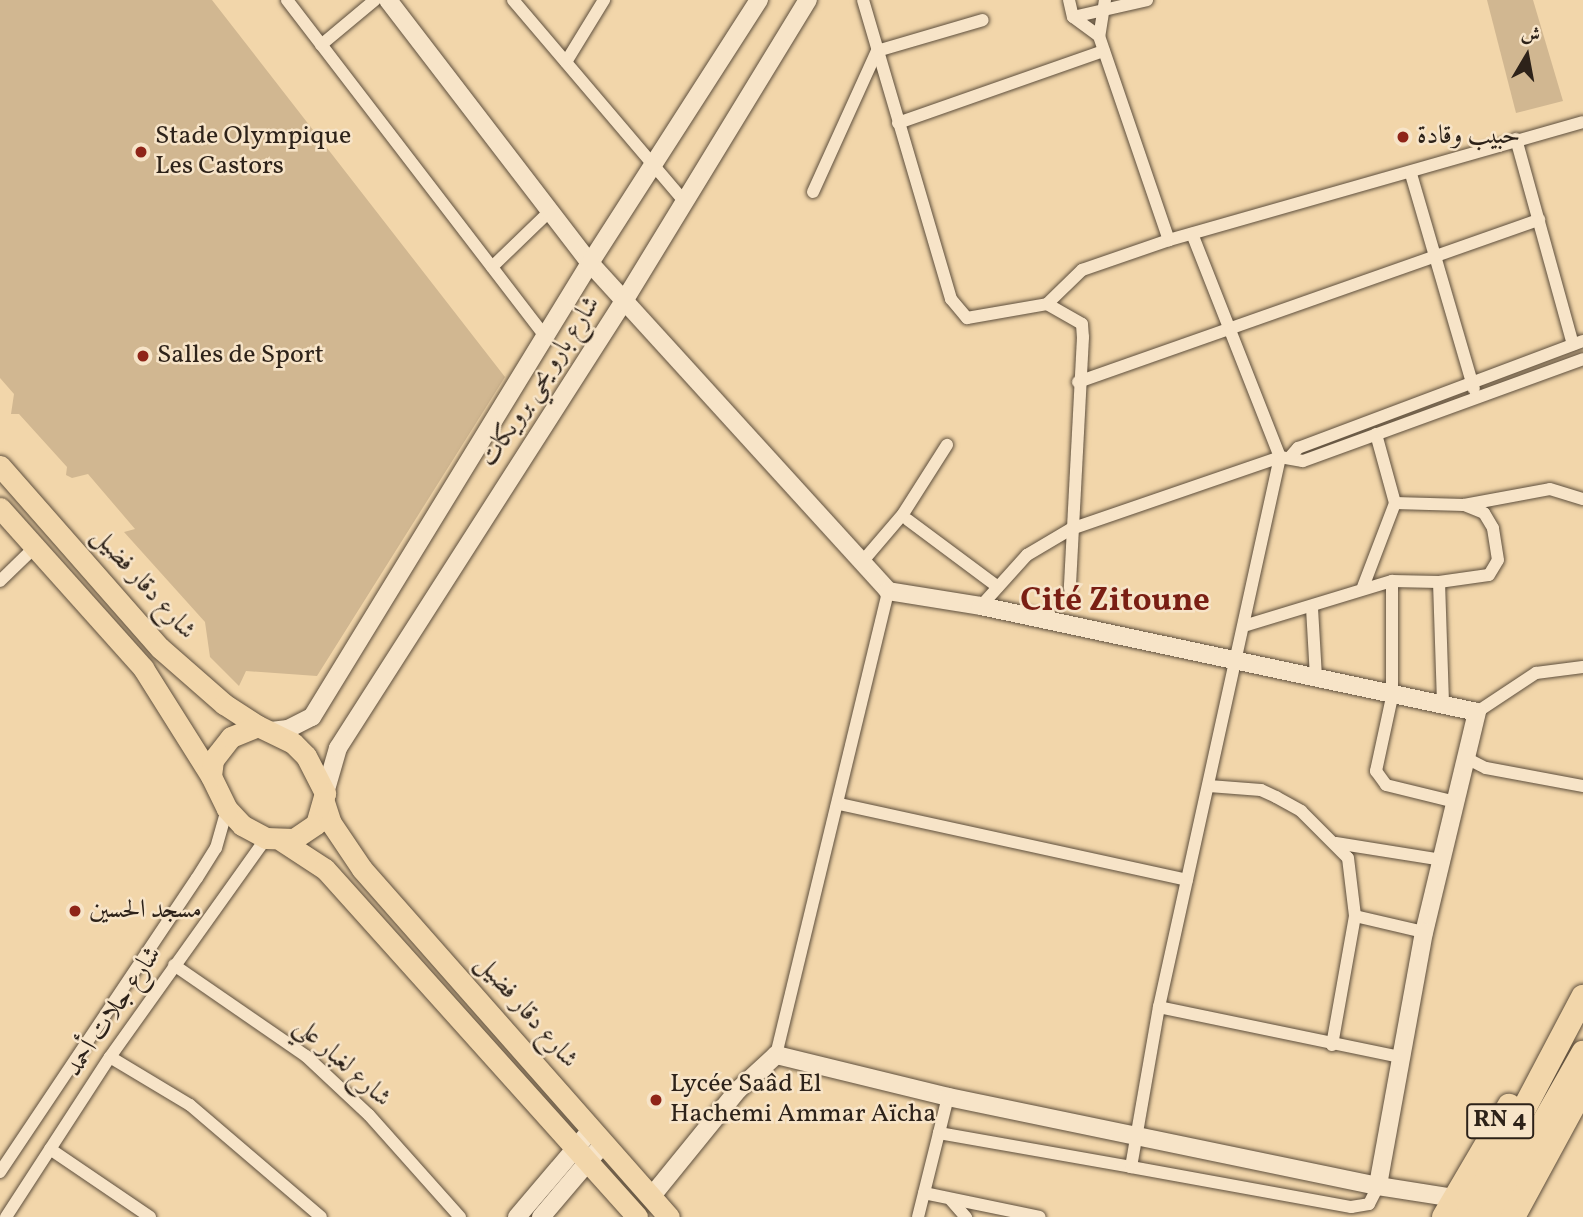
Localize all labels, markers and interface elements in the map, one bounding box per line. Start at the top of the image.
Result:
north arrow [1492,21,1562,91]
text: ش [1519,21,1542,50]
place label: Stade Olympique Les Castors [155,121,351,182]
place label: حبيب وقادة [1417,121,1520,153]
marker: حبيب وقادة [1395,129,1411,145]
marker: Stade Olympique Les Castors [133,144,149,160]
street label: شارع بارو يحي برويكات [474,291,608,473]
place label: Salles de Sport [157,340,324,372]
marker: Salles de Sport [135,348,151,364]
street label: شارع دقار فضيل [84,521,202,647]
district label: Cité Zitoune [1020,583,1210,623]
place label: مسجد الحسين [89,895,202,927]
marker: مسجد الحسين [67,903,83,919]
street label: شارع جلات أحمد [59,941,169,1083]
street label: شارع دقار فضيل [468,949,584,1075]
street label: شارع لغبار علي [287,1011,397,1115]
place label: Lycée Saâd El Hachemi Ammar Aïcha [670,1069,936,1130]
marker: Lycée Saâd El Hachemi Ammar Aïcha [648,1092,664,1108]
road number: RN 4 [1465,1100,1535,1142]

